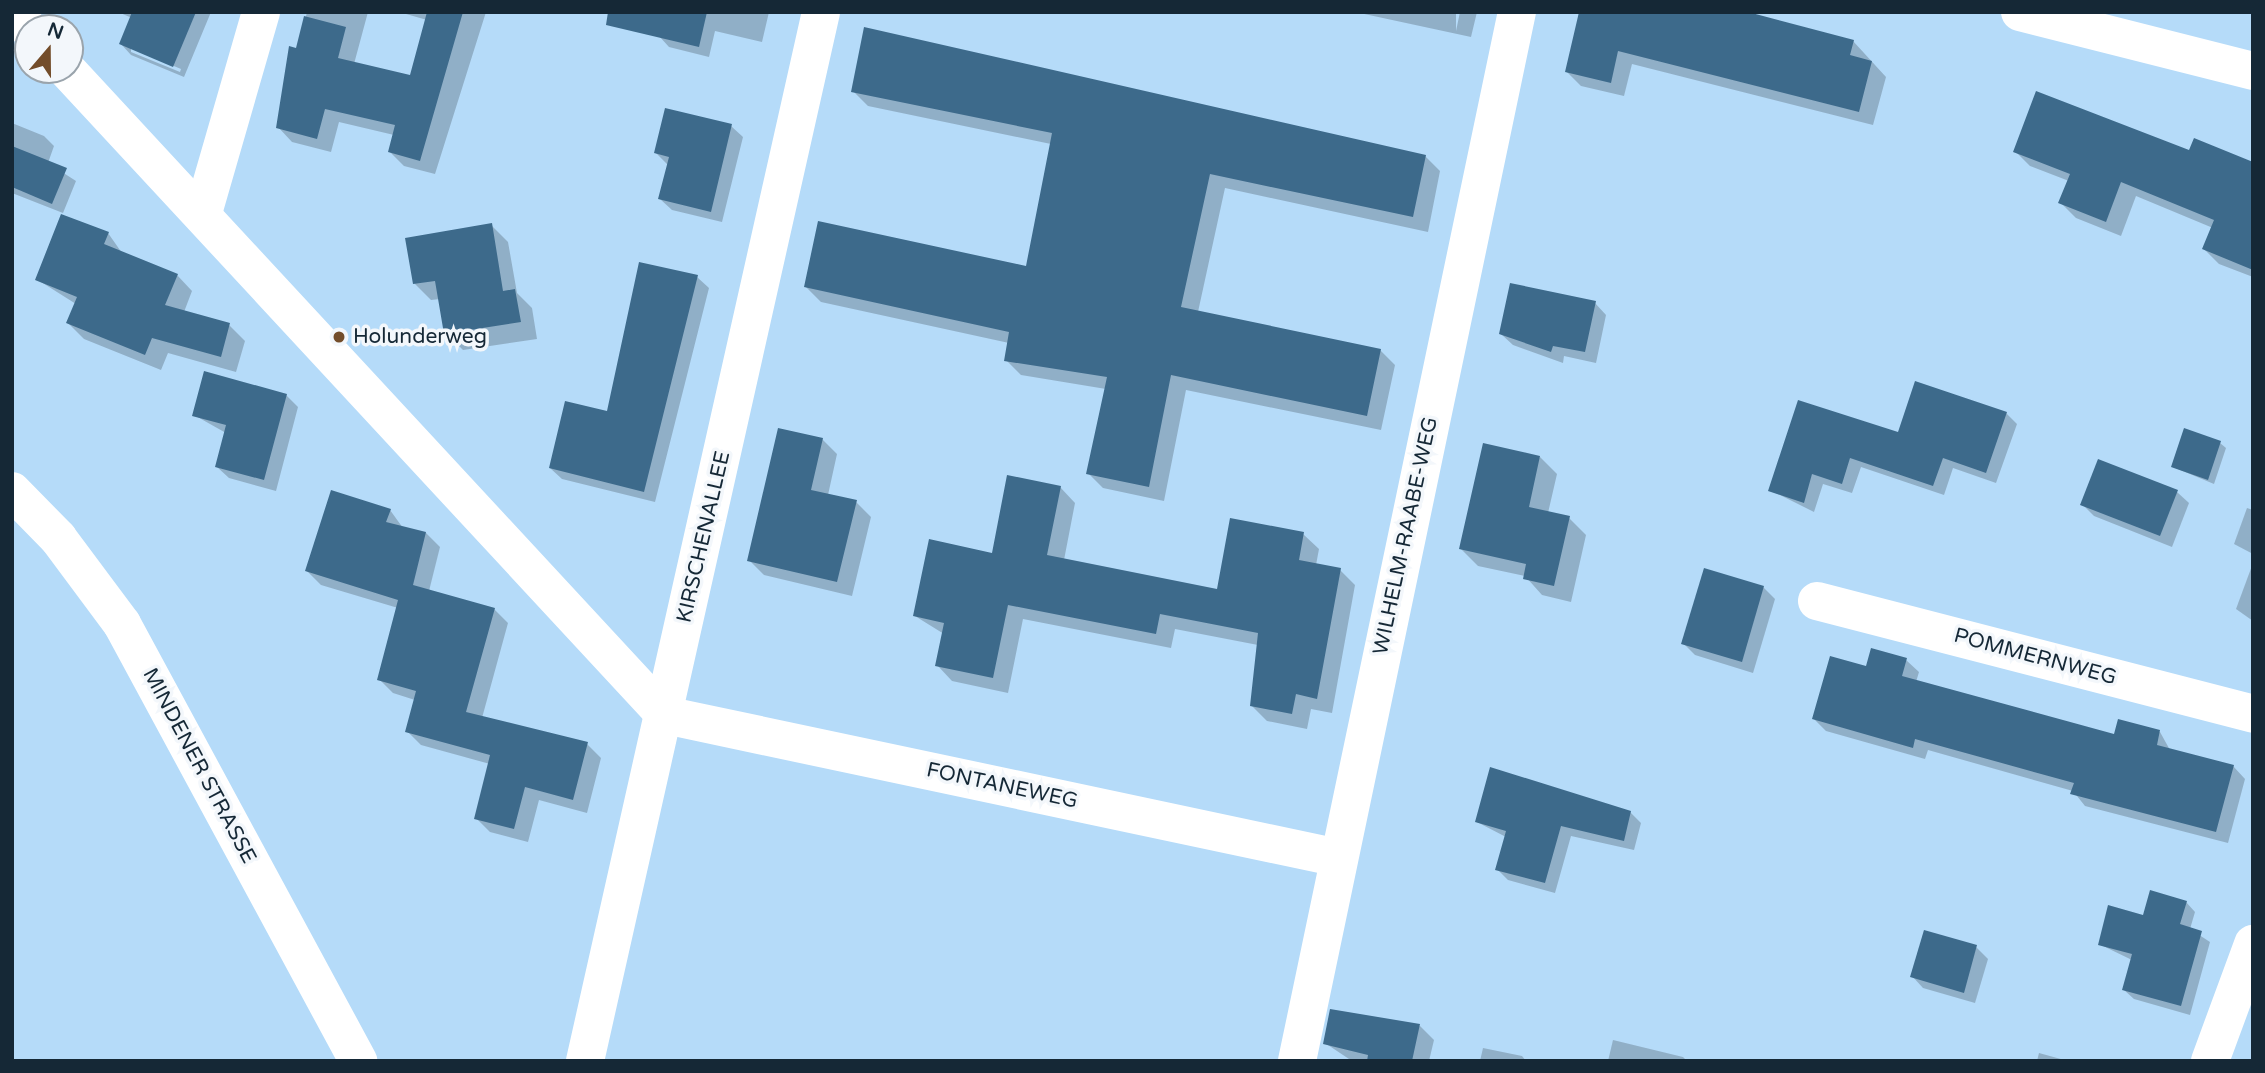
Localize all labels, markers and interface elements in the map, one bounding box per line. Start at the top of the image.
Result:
north arrow [14,14,84,84]
text: N [45,18,66,44]
place label: Holunderweg [353,324,487,350]
marker: Holunderweg [331,329,347,345]
street label: WILHELM-RAABE-WEG [1368,415,1444,657]
street label: KIRSCHENALLEE [672,449,736,625]
street label: POMMERNWEG [1951,623,2119,691]
street label: MINDENER STRASSE [137,664,261,868]
street label: FONTANEWEG [924,758,1080,814]

